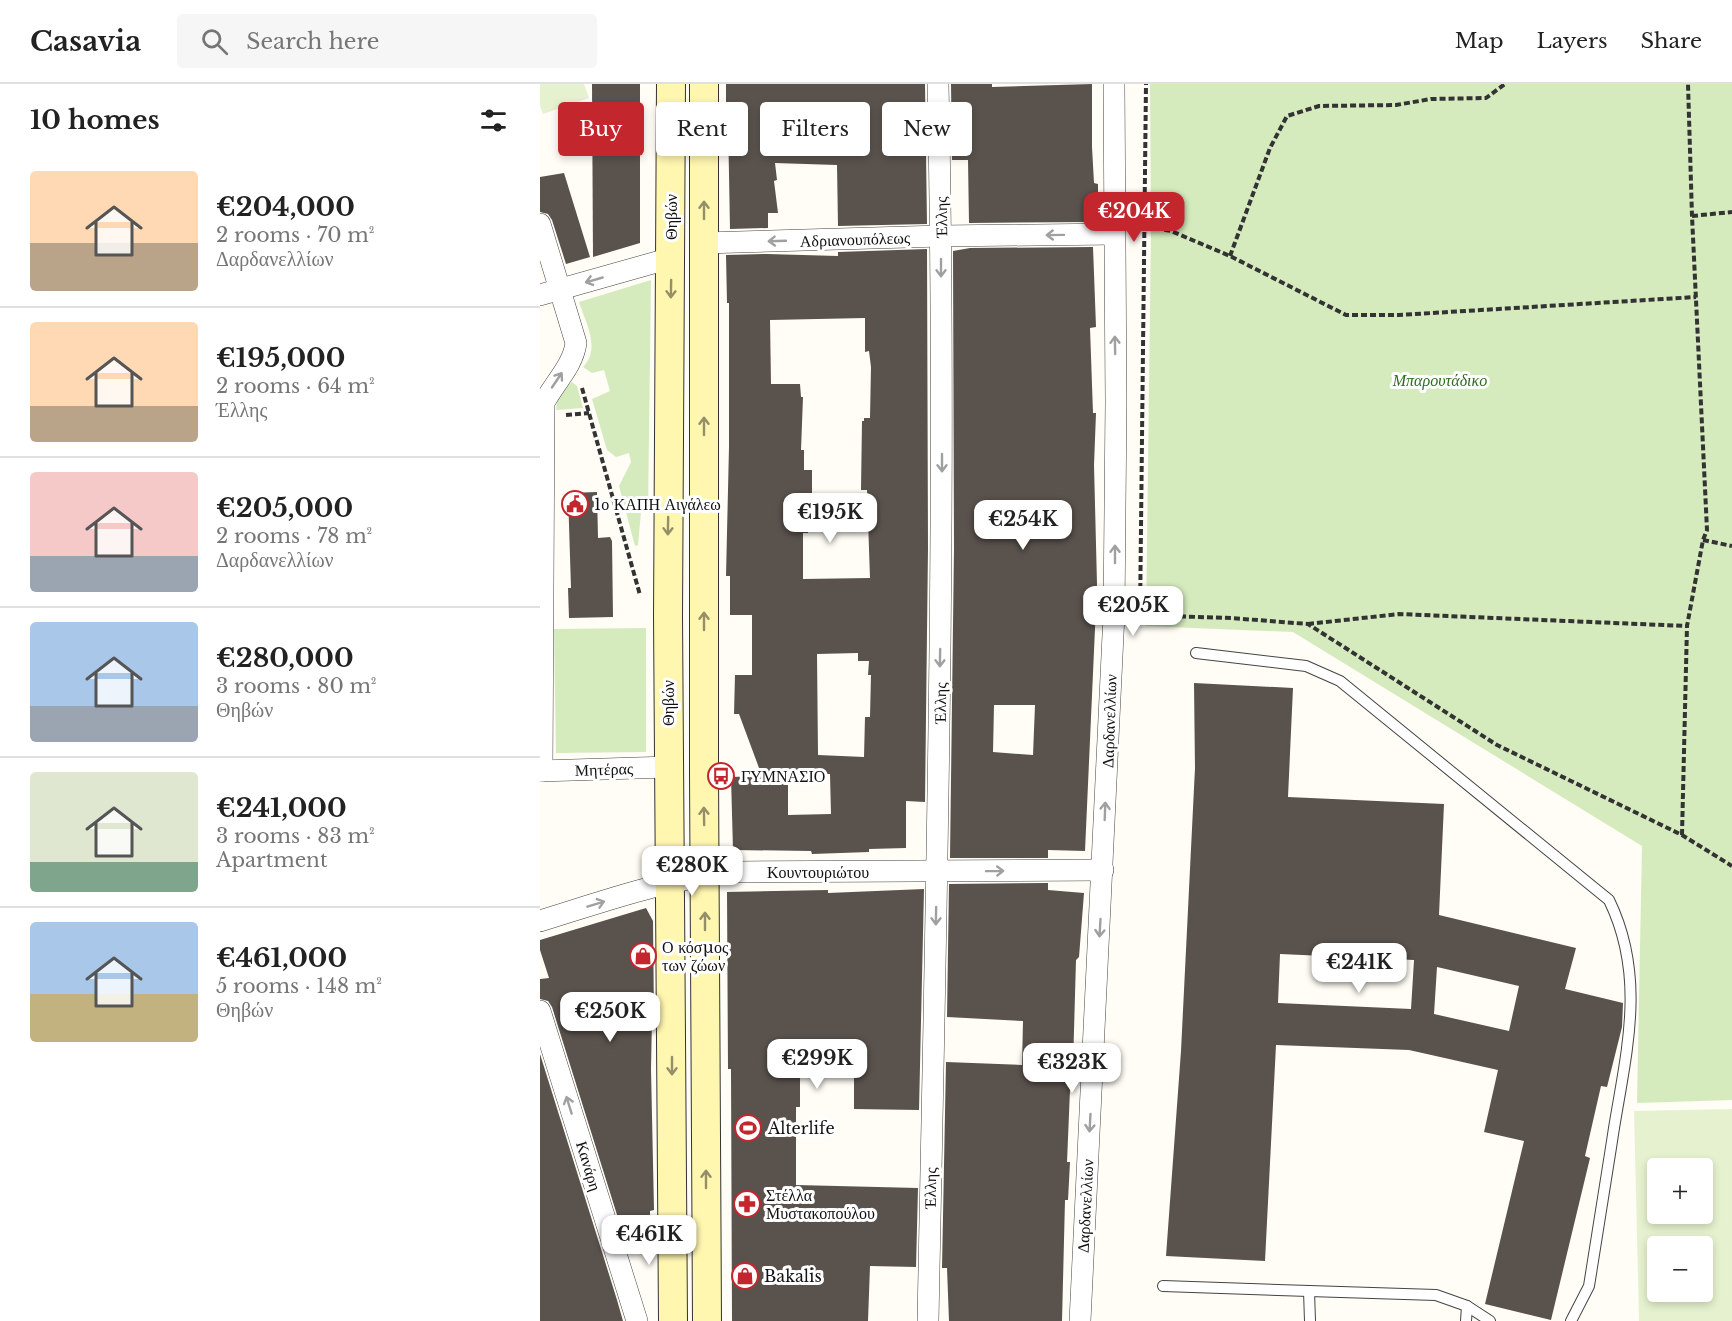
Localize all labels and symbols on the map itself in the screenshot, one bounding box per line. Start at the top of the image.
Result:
pin: €204K [1092,192,1176,243]
street label: Θηβών [661,194,681,240]
street label: Έλλης [931,196,951,239]
one-way arrow [698,201,710,221]
street label: Αδριανουπόλεως [800,227,911,251]
one-way arrow [1046,229,1066,240]
one-way arrow [767,235,787,247]
one-way arrow [935,258,947,278]
one-way arrow [585,275,604,286]
one-way arrow [665,279,676,299]
one-way arrow [1110,335,1121,355]
park label: Μπαρουτάδικο [1392,370,1487,390]
one-way arrow [551,372,563,389]
one-way arrow [698,417,710,437]
one-way arrow [936,453,948,473]
public building icon: 1ο ΚΑΠΗ Αιγάλεω [560,489,590,519]
pin: €195K [788,493,872,544]
place label: 1ο ΚΑΠΗ Αιγάλεω [594,494,721,514]
pin: €254K [981,500,1065,551]
one-way arrow [662,516,674,536]
one-way arrow [1109,544,1121,564]
pin: €205K [1091,586,1175,637]
one-way arrow [698,612,710,632]
one-way arrow [935,648,946,668]
street label: Δαρδανελλίων [1097,674,1121,768]
street label: Θηβών [658,680,678,726]
street label: Έλλης [930,682,950,725]
street label: Μητέρας [574,758,634,780]
bus stop icon: ΓΥΜΝΑΣΙΟ [706,761,736,791]
place label: ΓΥΜΝΑΣΙΟ [741,766,825,786]
one-way arrow [1099,802,1111,822]
one-way arrow [698,807,710,827]
pin: €280K [650,846,734,897]
street label: Κουντουριώτου [767,862,869,882]
one-way arrow [985,865,1005,877]
one-way arrow [586,898,605,909]
one-way arrow [930,906,941,926]
one-way arrow [699,911,711,931]
one-way arrow [1094,918,1105,938]
place label: Ο κόσμος των ζώων [662,937,729,975]
shop icon: Ο κόσμος των ζώων [628,941,658,971]
pin: €241K [1317,943,1401,994]
pin: €250K [568,992,652,1043]
pin: €299K [775,1039,859,1090]
pin: €323K [1030,1043,1114,1094]
one-way arrow [666,1056,677,1076]
one-way arrow [563,1096,574,1115]
one-way arrow [1084,1112,1095,1132]
sports icon: Alterlife [733,1113,763,1143]
place label: Alterlife [767,1118,835,1138]
street label: Κανάρη [572,1139,606,1193]
street label: Δαρδανελλίων [1073,1158,1097,1254]
street label: Έλλης [920,1167,940,1210]
one-way arrow [700,1169,712,1189]
place label: Στέλλα Μυστακοπούλου [766,1185,875,1223]
pharmacy icon: Στέλλα Μυστακοπούλου [732,1189,762,1219]
pin: €461K [607,1215,691,1266]
shop icon: Bakalis [730,1261,760,1291]
place label: Bakalis [764,1266,822,1286]

